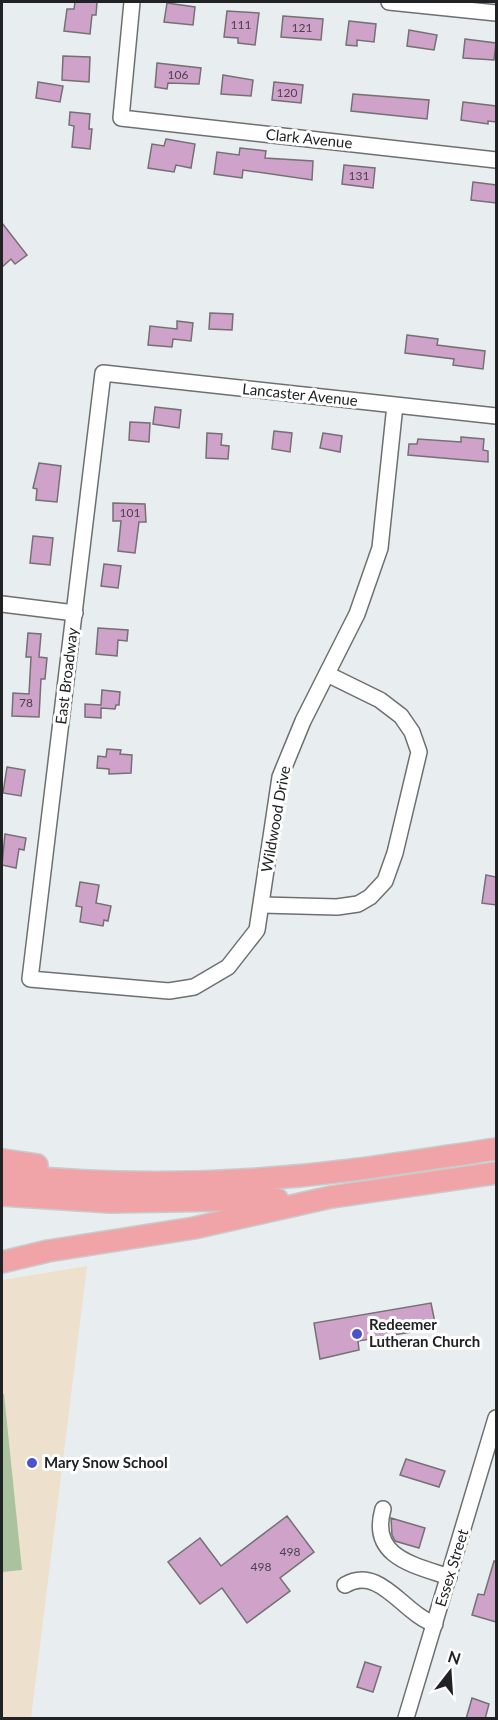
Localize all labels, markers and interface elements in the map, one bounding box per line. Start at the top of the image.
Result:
house number: 111 [231,17,251,32]
house number: 121 [292,20,312,35]
house number: 106 [168,67,188,82]
house number: 120 [277,85,297,100]
street label: Clark Avenue [265,125,353,152]
house number: 131 [349,168,369,183]
street label: Lancaster Avenue [241,379,359,409]
house number: 101 [120,505,140,520]
street label: East Broadway [51,626,81,725]
house number: 78 [19,695,33,710]
street label: Wildwood Drive [257,764,293,873]
place label: Redeemer Lutheran Church [369,1315,480,1350]
marker: Redeemer Lutheran Church [350,1327,364,1341]
place label: Mary Snow School [44,1453,168,1471]
marker: Mary Snow School [25,1456,39,1470]
street label: Essex Street [431,1526,472,1609]
house number: 498 [280,1544,300,1559]
house number: 498 [251,1559,271,1574]
north arrow [420,1642,480,1702]
text: N [446,1646,463,1668]

